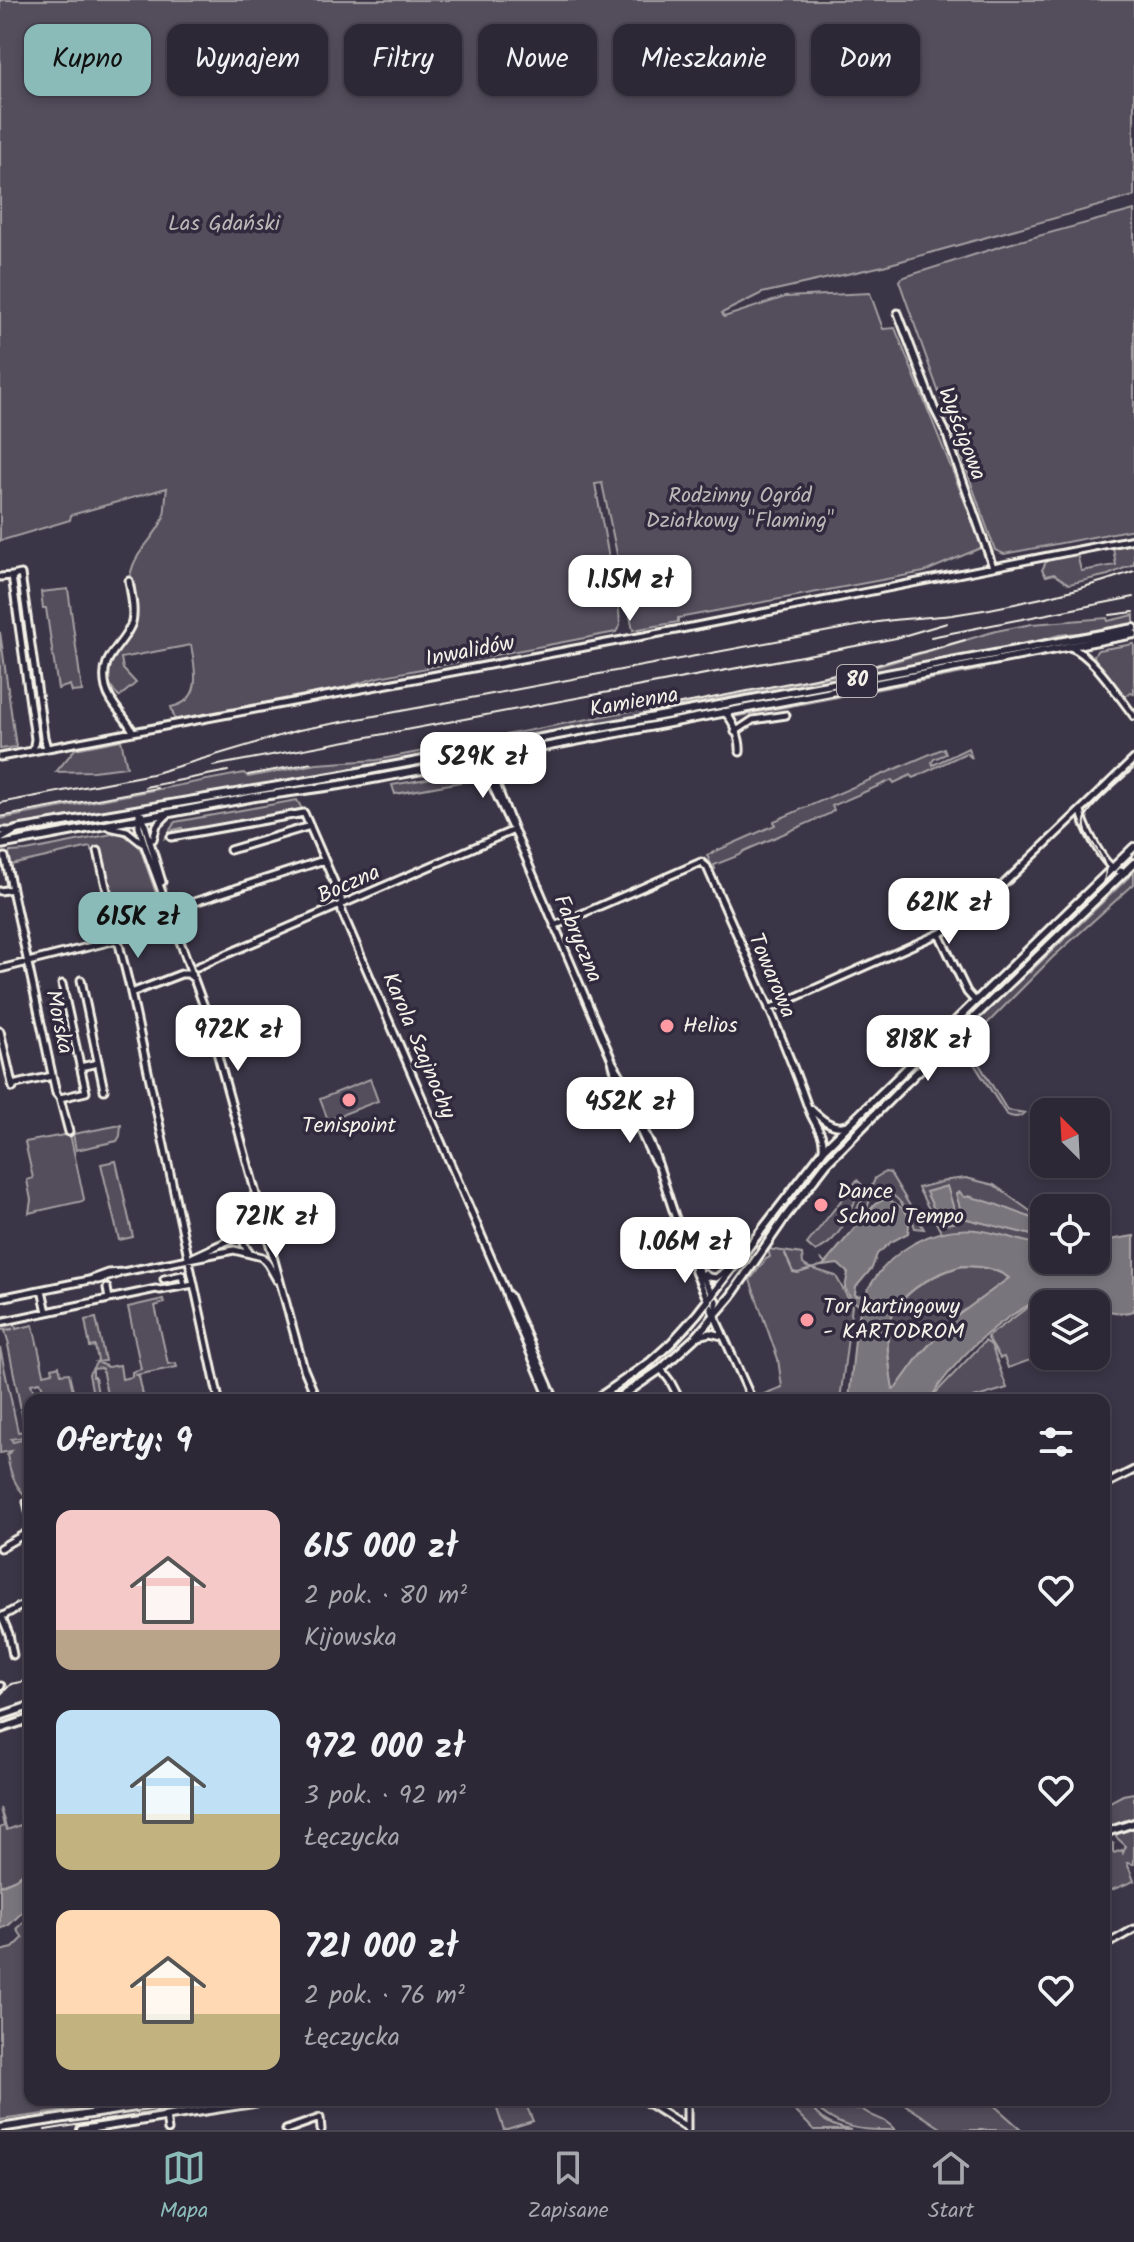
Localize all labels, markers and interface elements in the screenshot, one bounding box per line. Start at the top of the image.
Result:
chip: Kupno [24,24,151,96]
chip: Wynajem [167,24,328,96]
chip: Filtry [344,24,462,96]
chip: Nowe [478,24,597,96]
chip: Mieszkanie [613,24,795,96]
chip: Dom [811,24,920,96]
park label: Las Gdański [168,207,281,242]
street label: Wyścigowa [927,382,995,486]
park label: Rodzinny Ogród Działkowy "Flaming" [646,479,834,539]
pin: 1.15M zł [547,555,713,623]
text: 1.15M zł [586,560,674,602]
street label: Inwalidów [422,626,518,678]
road number: 80 [837,665,877,697]
street label: Kamienna [587,678,681,728]
pin: 529K zł [409,732,557,800]
text: 529K zł [438,737,528,779]
street label: Boczna [312,856,386,914]
pin: 621K zł [875,878,1023,946]
text: 621K zł [906,883,992,925]
street label: Fabryczna [543,890,611,988]
pin: 615K zł [64,892,212,960]
text: 615K zł [96,897,180,939]
street label: Towarowa [737,928,805,1024]
street label: Karola Szajnochy [371,967,465,1125]
street label: Morska [34,987,82,1057]
pin: 972K zł [164,1005,312,1073]
place label: Helios [683,1009,738,1044]
text: 972K zł [194,1010,282,1052]
pin: 818K zł [854,1015,1002,1083]
marker: Helios [658,1017,676,1035]
text: 818K zł [885,1020,971,1062]
pin: 452K zł [556,1077,704,1145]
text: 452K zł [585,1082,675,1124]
marker: Tenispoint [340,1091,358,1109]
north arrow [1030,1098,1110,1178]
map controls [1030,1098,1110,1370]
place label: Tenispoint [302,1109,396,1144]
place label: Dance School Tempo [837,1175,964,1235]
pin: 721K zł [202,1192,350,1260]
button: locate [1030,1194,1110,1274]
marker: Dance School Tempo [812,1196,830,1214]
text: 721K zł [234,1197,318,1239]
pin: 1.06M zł [602,1217,768,1285]
text: 1.06M zł [638,1222,732,1264]
place label: Tor kartingowy - KARTODROM [823,1290,965,1350]
button: layers [1030,1290,1110,1370]
marker: Tor kartingowy - KARTODROM [798,1311,816,1329]
text: Oferty: 9 [56,1415,192,1469]
icon: filters [1034,1420,1078,1464]
text: 615 000 zł [304,1521,458,1575]
icon: home [120,1542,216,1638]
icon: heart [1034,1568,1078,1612]
text: 2 pok. · 80 m² [304,1575,467,1617]
text: Kijowska [304,1617,397,1659]
text: 972 000 zł [304,1721,465,1775]
icon: home [120,1742,216,1838]
icon: heart [1034,1768,1078,1812]
text: 3 pok. · 92 m² [304,1775,466,1817]
text: Łęczycka [304,1817,400,1859]
text: 721 000 zł [304,1921,458,1975]
icon: home [120,1942,216,2038]
icon: heart [1034,1968,1078,2012]
text: 2 pok. · 76 m² [304,1975,465,2017]
text: Łęczycka [304,2017,400,2059]
tab: Mapa [160,2146,208,2229]
tab: Zapisane [528,2146,609,2229]
tab: Start [928,2146,974,2229]

